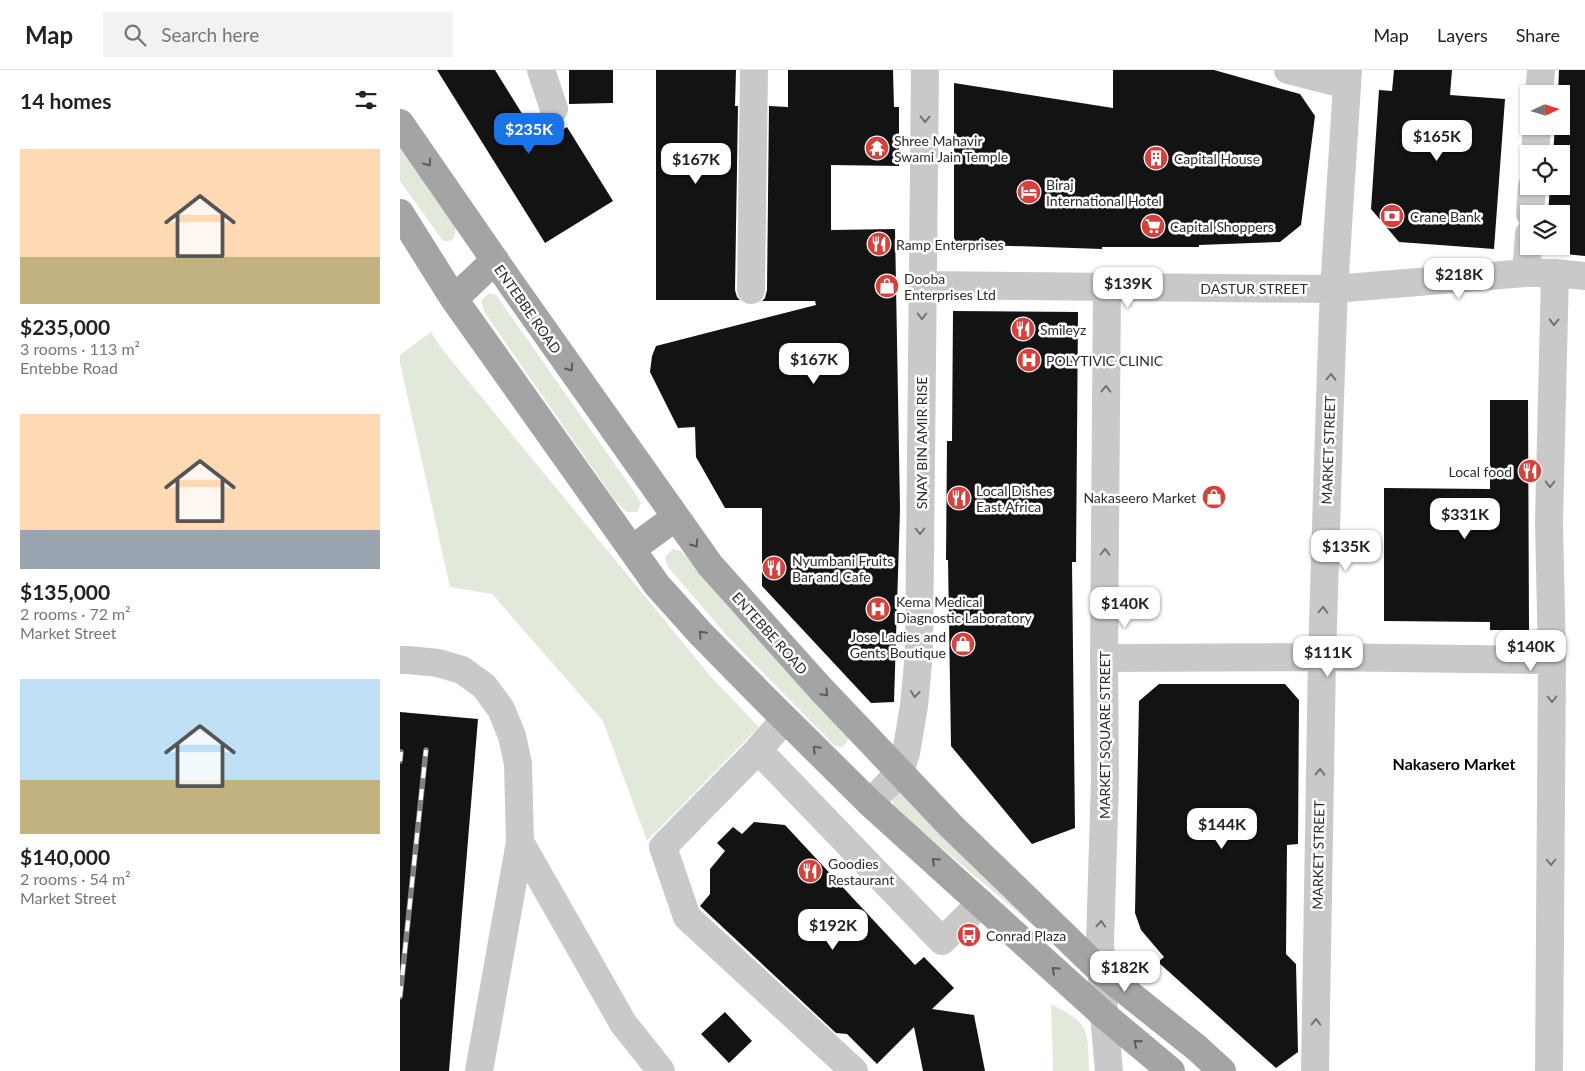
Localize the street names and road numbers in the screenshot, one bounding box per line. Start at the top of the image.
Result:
street label: ENTEBBE ROAD [491,261,565,357]
street label: DASTUR STREET [1200,280,1308,297]
street label: SNAY BIN AMIR RISE [913,377,930,509]
street label: MARKET STREET [1318,394,1338,505]
street label: ENTEBBE ROAD [729,588,811,678]
street label: MARKET SQUARE STREET [1096,650,1113,819]
street label: MARKET STREET [1309,800,1327,910]

